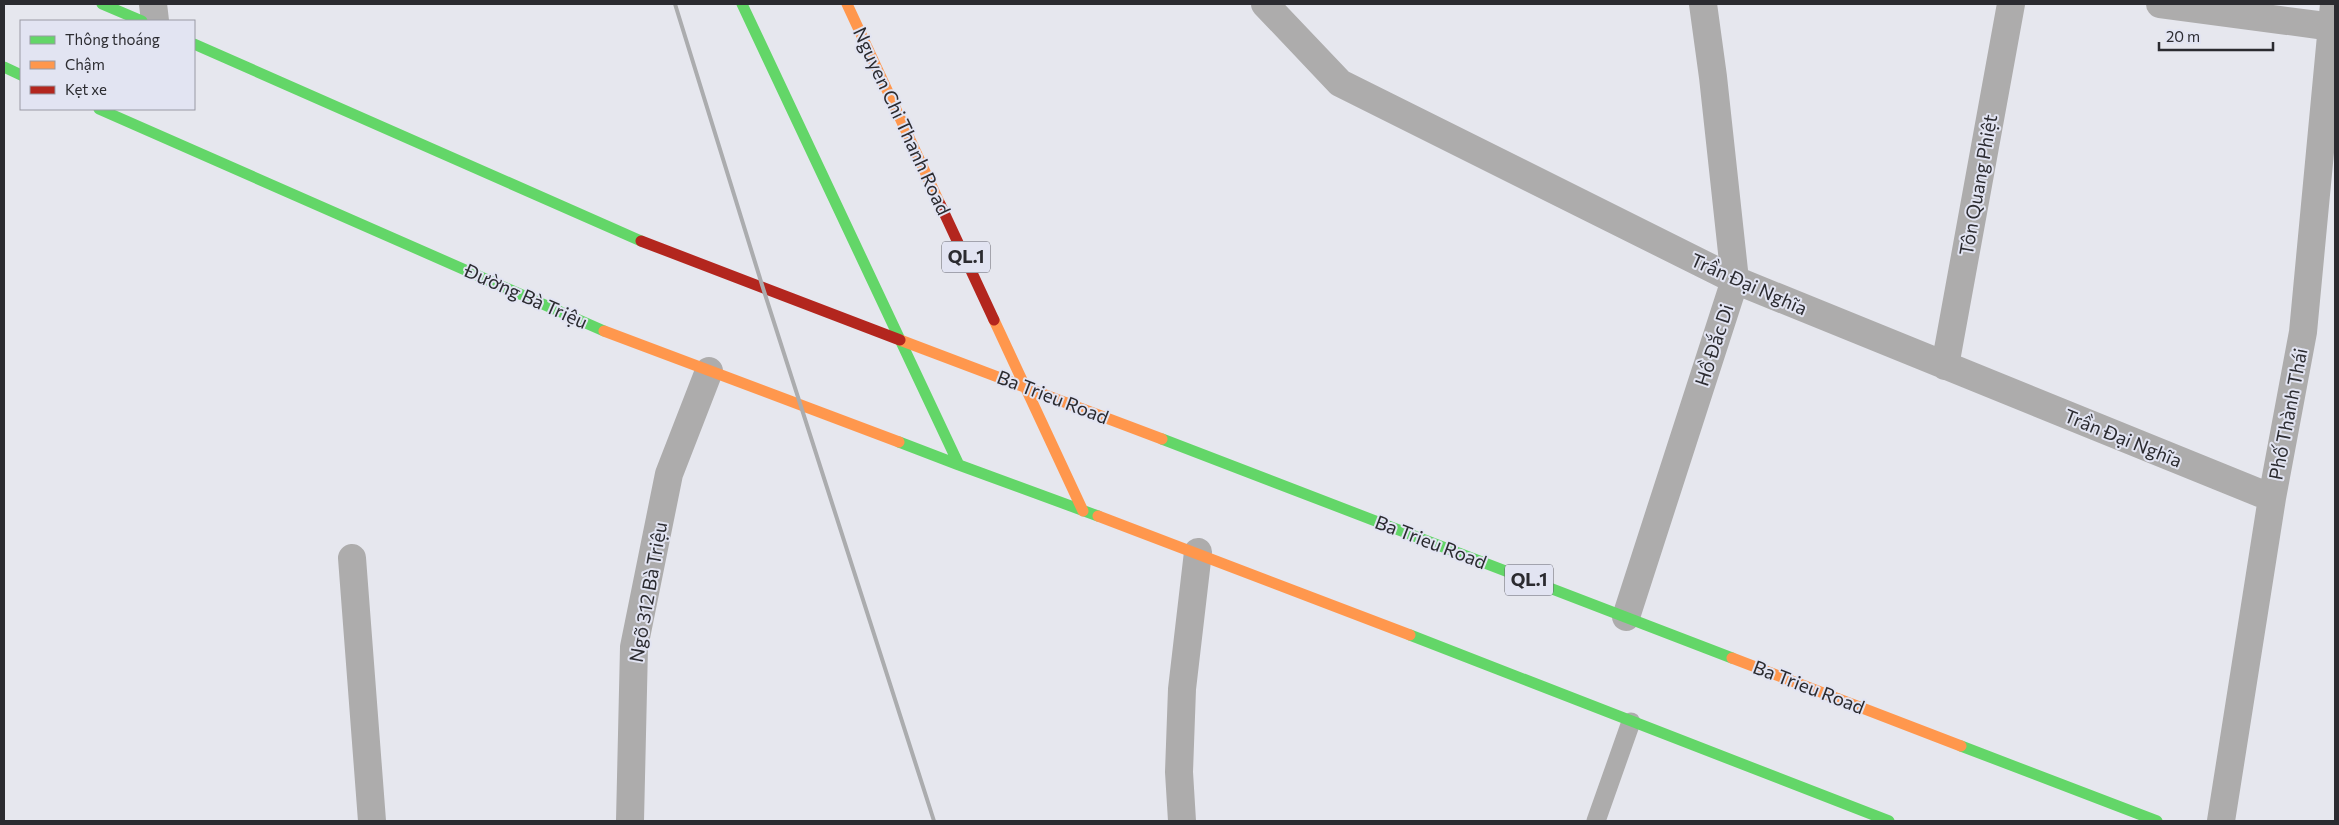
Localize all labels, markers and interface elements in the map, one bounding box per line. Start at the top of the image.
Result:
legend [20,20,195,110]
scale bar [2159,20,2273,52]
street label: Nguyen Chi Thanh Road [849,23,956,218]
text: 20 m [2166,27,2200,45]
text: Thông thoáng [65,30,160,48]
text: Chậm [65,55,105,73]
text: Kẹt xe [65,80,107,98]
street label: Tôn Quang Phiệt [1954,112,2001,257]
road number: QL.1 [942,242,990,272]
street label: Trần Đại Nghĩa [1687,248,1811,319]
street label: Đường Bà Triệu [460,258,591,333]
street label: Hồ Đắc Di [1689,301,1738,389]
street label: Phố Thành Thái [2263,346,2312,482]
street label: Ba Trieu Road [994,365,1112,428]
street label: Trần Đại Nghĩa [2061,403,2185,472]
street label: Ba Trieu Road [1372,510,1490,573]
street label: Ngõ 312 Bà Triệu [624,520,671,664]
road number: QL.1 [1505,564,1553,596]
street label: Ba Trieu Road [1750,655,1868,718]

